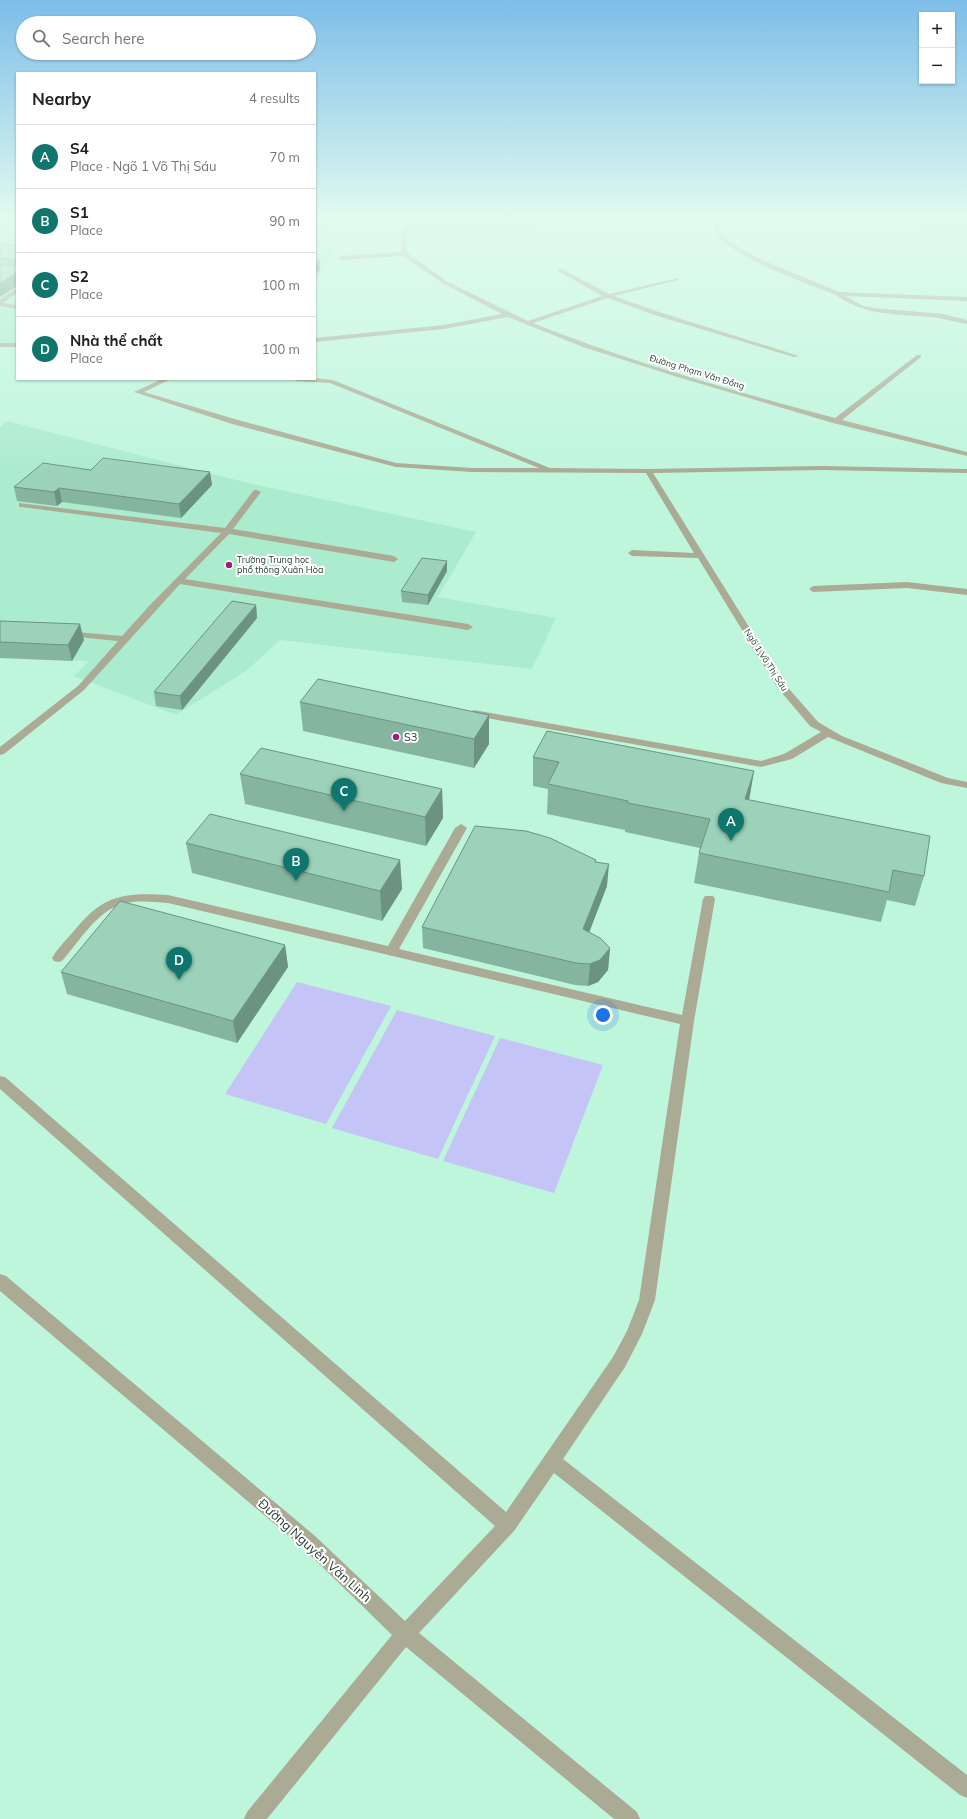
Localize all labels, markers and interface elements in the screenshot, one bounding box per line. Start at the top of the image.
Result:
map controls [919,12,955,84]
button: + [919,12,955,48]
search box [16,16,316,60]
icon: search [30,27,52,49]
text: Search here [62,29,144,48]
button: − [919,48,955,84]
text: Nearby [32,88,91,109]
text: 4 results [249,90,300,106]
text: S4 [70,139,89,158]
text: A [40,149,50,165]
text: 70 m [270,149,300,165]
text: Place · Ngõ 1 Võ Thị Sáu [70,158,217,174]
text: S1 [70,203,89,222]
text: B [41,213,49,229]
text: 90 m [270,213,300,229]
text: Place [70,222,103,238]
text: S2 [70,267,89,286]
text: C [41,277,49,293]
text: 100 m [262,277,300,293]
text: Place [70,286,103,302]
text: Nhà thể chất [70,331,162,350]
text: D [40,341,50,357]
text: 100 m [262,341,300,357]
text: Place [70,350,103,366]
street label: Đường Phạm Văn Đồng [648,352,746,391]
place label: Trường Trung học phổ thông Xuân Hòa [237,554,323,575]
marker: Trường Trung học phổ thông Xuân Hòa [224,560,234,570]
street label: Ngõ 1 Võ Thị Sáu [742,627,791,693]
place label: S3 [404,730,417,744]
marker: S3 [391,732,401,742]
pin: C [331,778,357,811]
pin: A [718,808,744,841]
pin: B [283,848,309,881]
pin: D [166,947,192,980]
your location [593,1005,613,1025]
street label: Đường Nguyễn Văn Linh [255,1495,375,1605]

